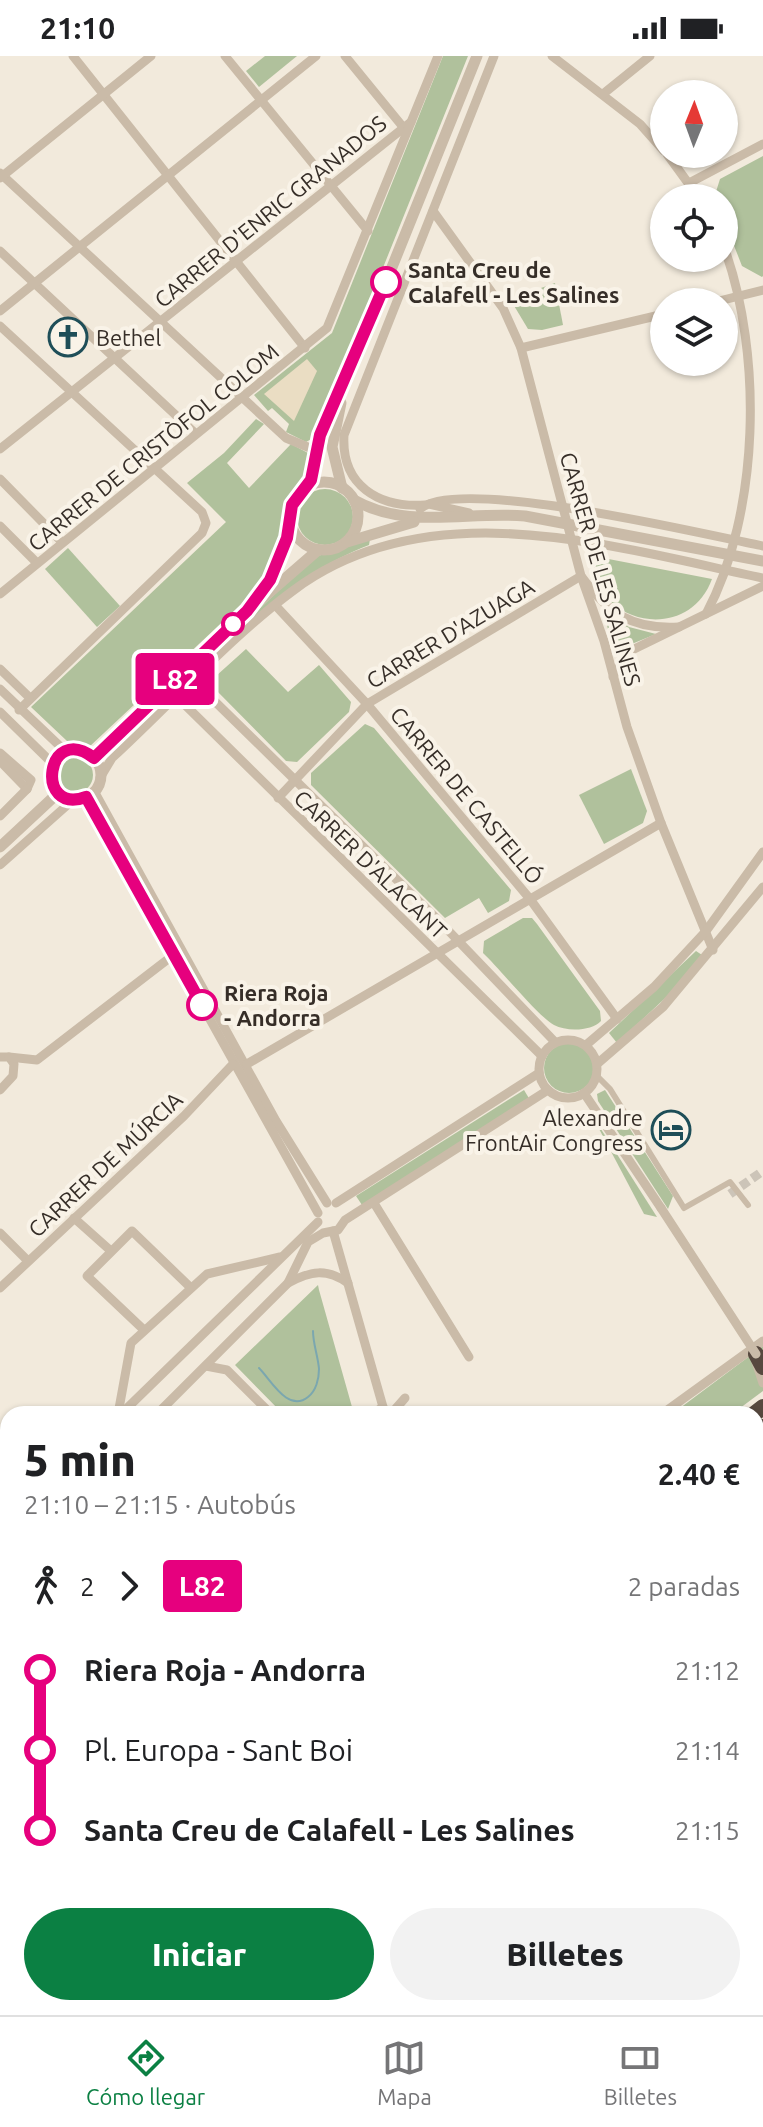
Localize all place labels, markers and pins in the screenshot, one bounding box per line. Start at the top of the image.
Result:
place label: Santa Creu de Calafell - Les Salines [408,257,619,307]
marker: Santa Creu de Calafell - Les Salines [371,267,401,297]
church icon: Bethel [47,316,89,358]
place label: Bethel [96,325,161,350]
unlabelled marker [222,613,244,635]
place label: Riera Roja - Andorra [224,980,329,1030]
marker: Riera Roja - Andorra [187,990,217,1020]
place label: Alexandre FrontAir Congress [465,1105,643,1155]
hotel icon: Alexandre FrontAir Congress [650,1109,692,1151]

